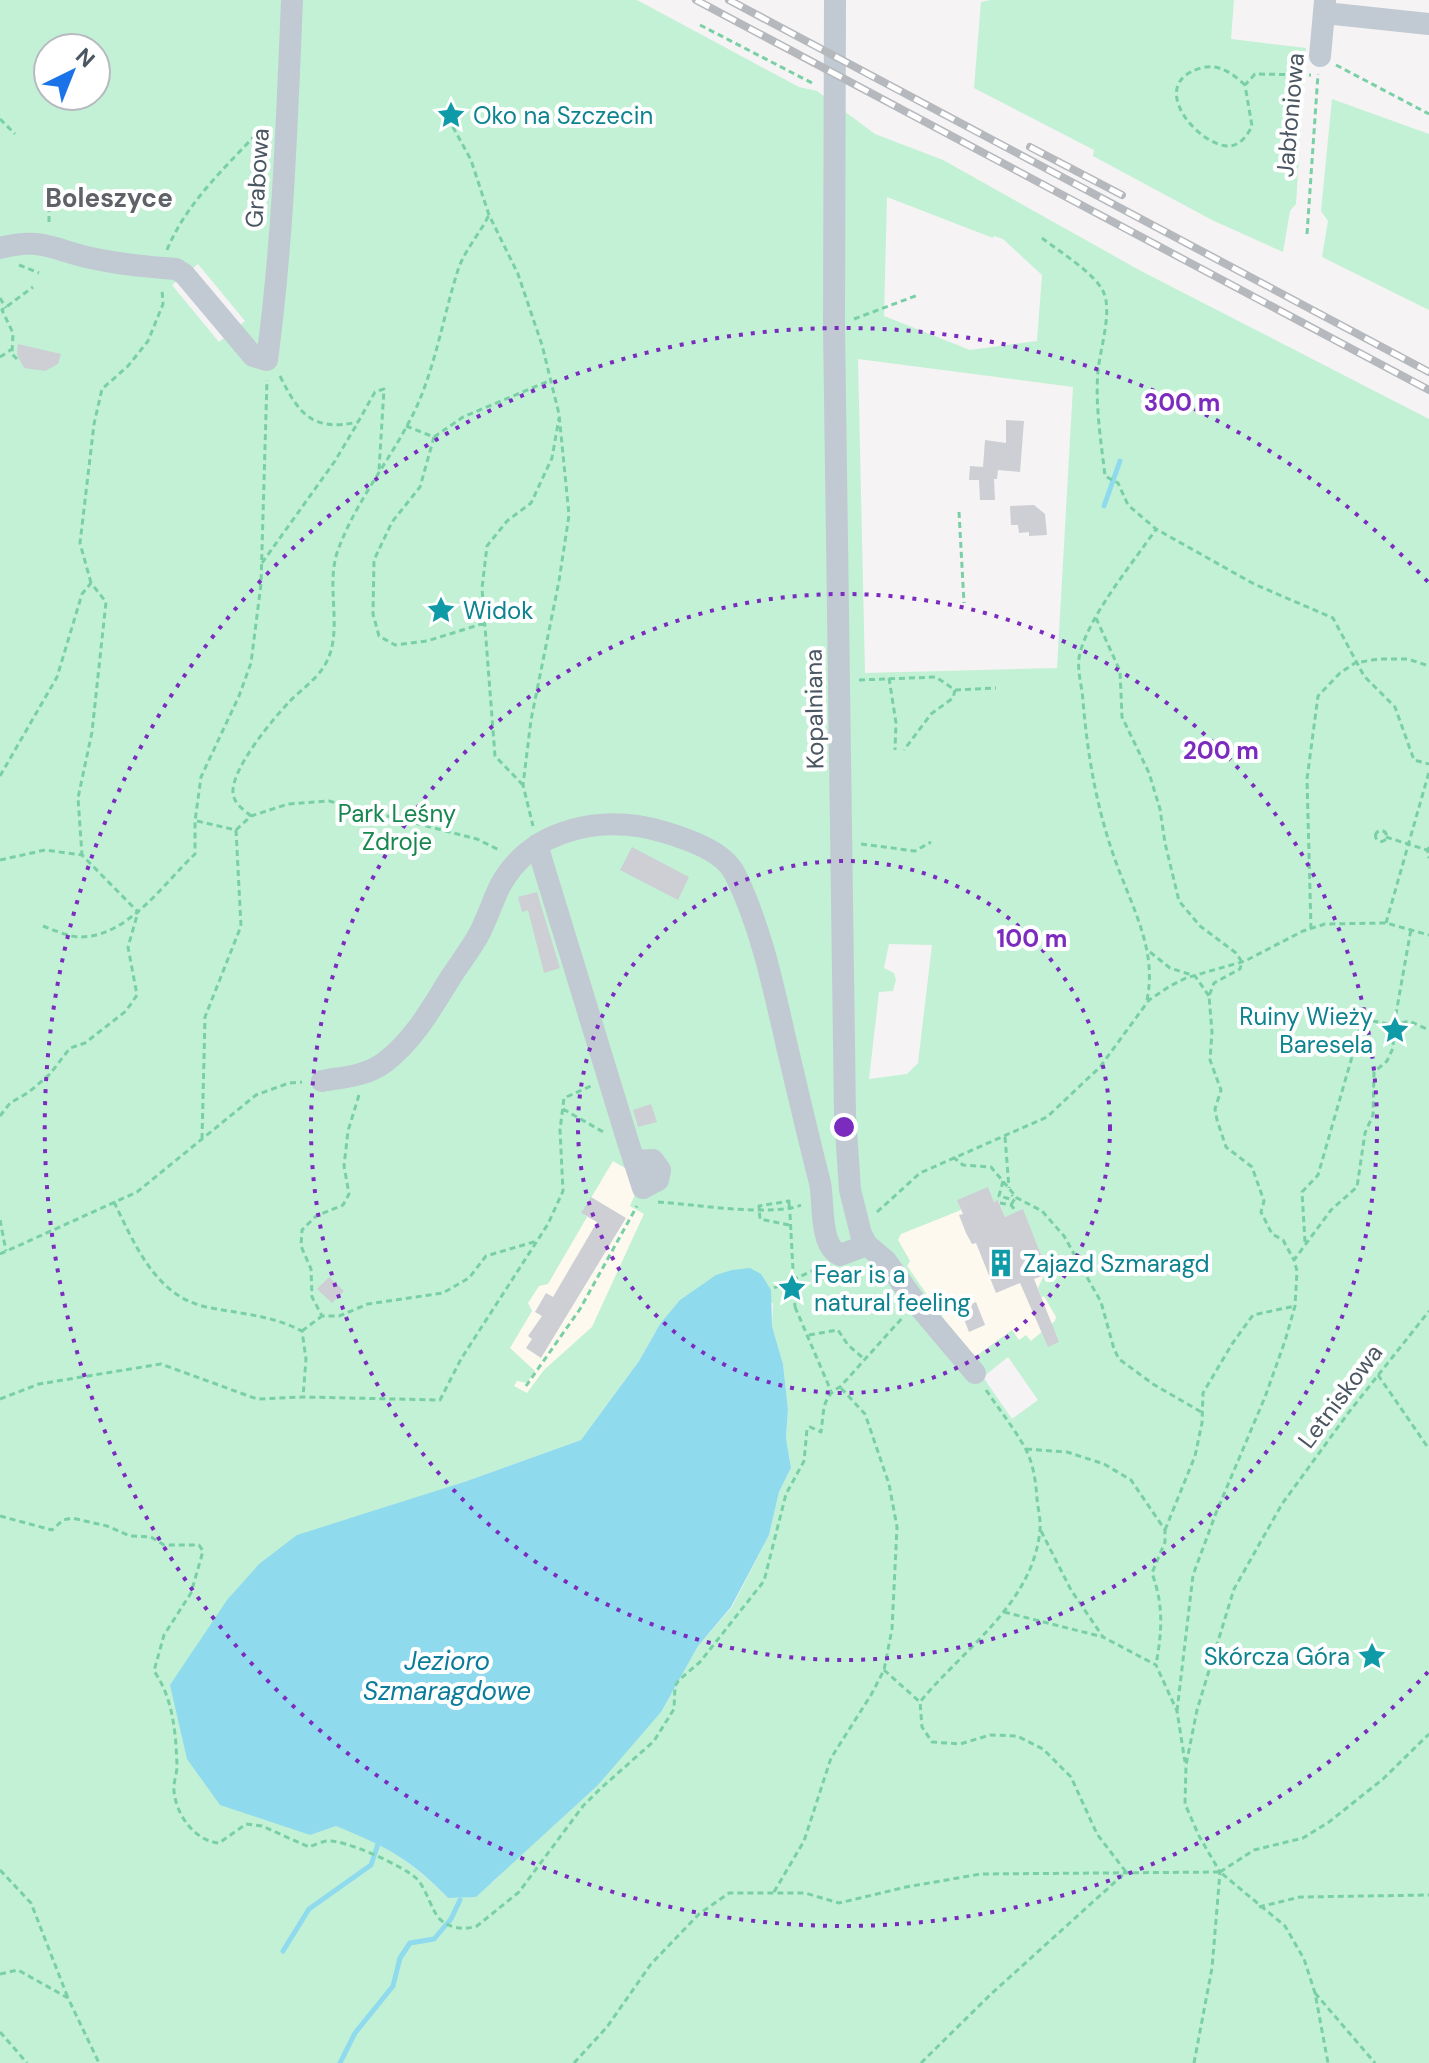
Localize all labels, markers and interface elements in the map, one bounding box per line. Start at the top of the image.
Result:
north arrow [32,32,112,112]
text: N [70,42,101,74]
street label: Jabłoniowa [1269,52,1311,178]
place icon: Oko na Szczecin [436,100,466,130]
place label: Oko na Szczecin [473,100,653,131]
street label: Grabowa [238,127,276,229]
district label: Boleszyce [45,181,173,215]
text: 300 m [1144,387,1220,418]
place icon: Widok [426,595,456,625]
place label: Widok [463,595,533,626]
street label: Kopalniana [797,649,831,769]
text: 200 m [1183,735,1259,766]
park label: Park Leśny Zdroje [338,798,456,857]
text: 100 m [997,923,1067,954]
place label: Ruiny Wieży Baresela [1239,1001,1373,1060]
place icon: Ruiny Wieży Baresela [1380,1015,1410,1045]
centre of rings [830,1113,858,1141]
building icon: Zajazd Szmaragd [986,1248,1016,1278]
place label: Zajazd Szmaragd [1023,1248,1210,1279]
place label: Fear is a natural feeling [814,1259,971,1318]
place icon: Fear is a natural feeling [777,1273,807,1303]
street label: Letniskowa [1291,1338,1389,1454]
place label: Skórcza Góra [1204,1641,1350,1672]
place icon: Skórcza Góra [1357,1641,1387,1671]
water label: Jezioro Szmaragdowe [363,1644,531,1708]

